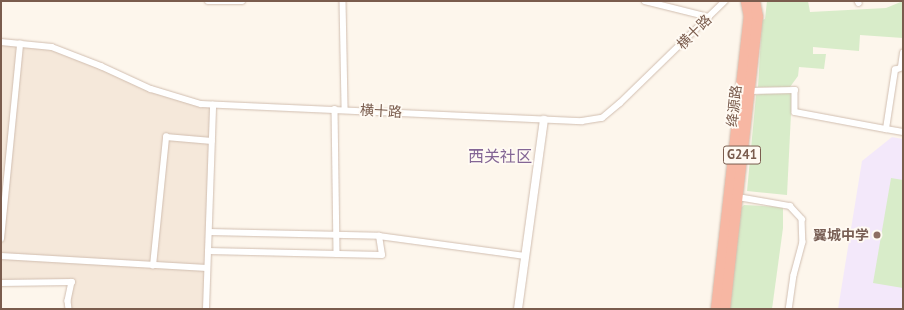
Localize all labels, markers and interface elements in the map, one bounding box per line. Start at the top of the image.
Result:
street label: 横十路 [673,11,715,53]
street label: 绛源路 [723,84,745,128]
street label: 横十路 [360,102,402,120]
road number: G241 [722,144,762,166]
district label: 西关社区 [468,146,532,166]
place label: 翼城中学 [813,227,869,243]
marker: 翼城中学 [872,230,882,240]

